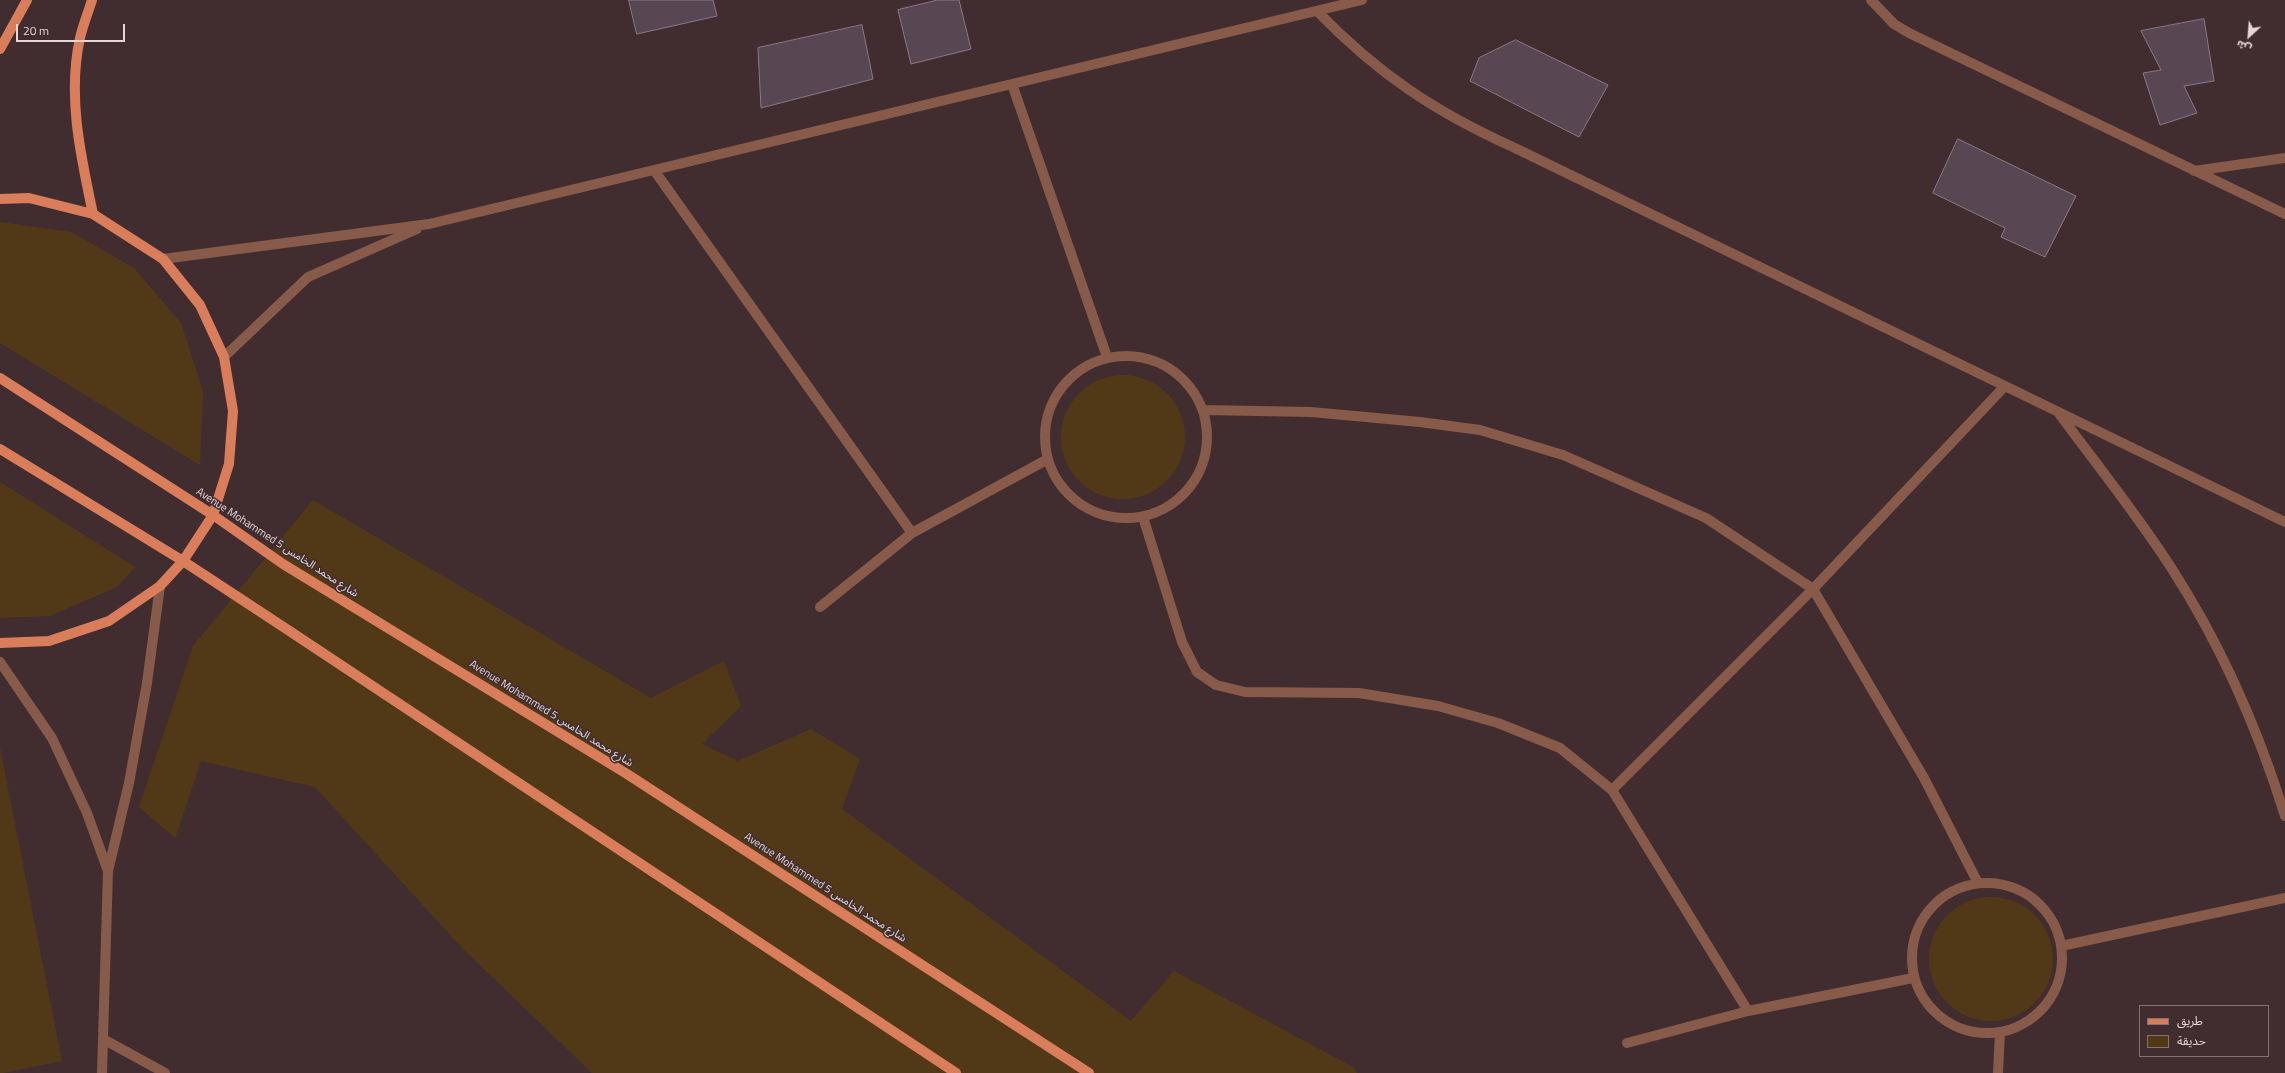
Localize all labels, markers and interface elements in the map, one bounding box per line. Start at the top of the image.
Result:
scale bar [18,16,127,42]
north arrow [2229,16,2269,56]
text: 20 m [23,21,49,40]
text: ش [2233,36,2254,57]
street label: Avenue Mohammed 5 شارع محمد الخامس [193,486,361,600]
street label: Avenue Mohammed 5 شارع محمد الخامس [467,658,635,770]
street label: Avenue Mohammed 5 شارع محمد الخامس [741,831,909,945]
legend [2139,1005,2269,1057]
text: طريق [2177,1011,2203,1030]
text: حديقة [2177,1031,2206,1050]

